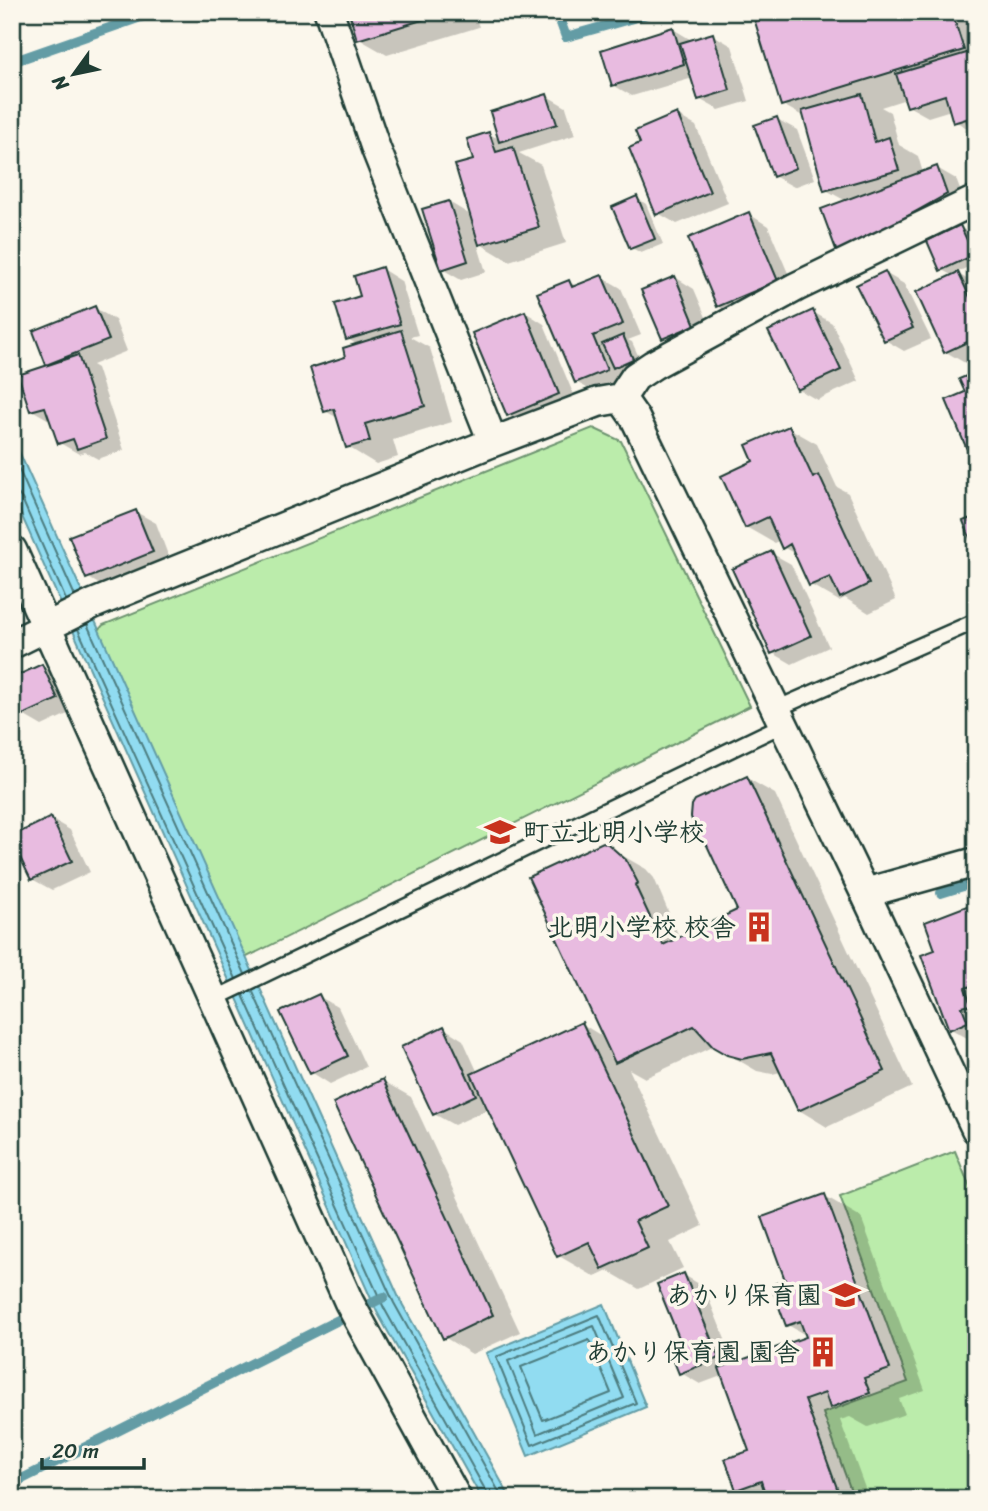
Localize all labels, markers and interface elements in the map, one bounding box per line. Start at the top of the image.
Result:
north arrow [38,38,108,108]
text: N [42,68,78,98]
place label: 町立北明小学校 [523,809,705,855]
school or university icon: 町立北明小学校 [483,815,517,849]
place label: 北明小学校 校舎 [547,904,736,950]
building icon: 北明小学校 校舎 [742,910,776,944]
place label: あかり保育園 [666,1272,822,1318]
school or university icon: あかり保育園 [828,1278,862,1312]
place label: あかり保育園 園舎 [585,1329,800,1375]
building icon: あかり保育園 園舎 [806,1335,840,1369]
scale bar [42,1427,144,1471]
text: 20 m [52,1432,99,1470]

